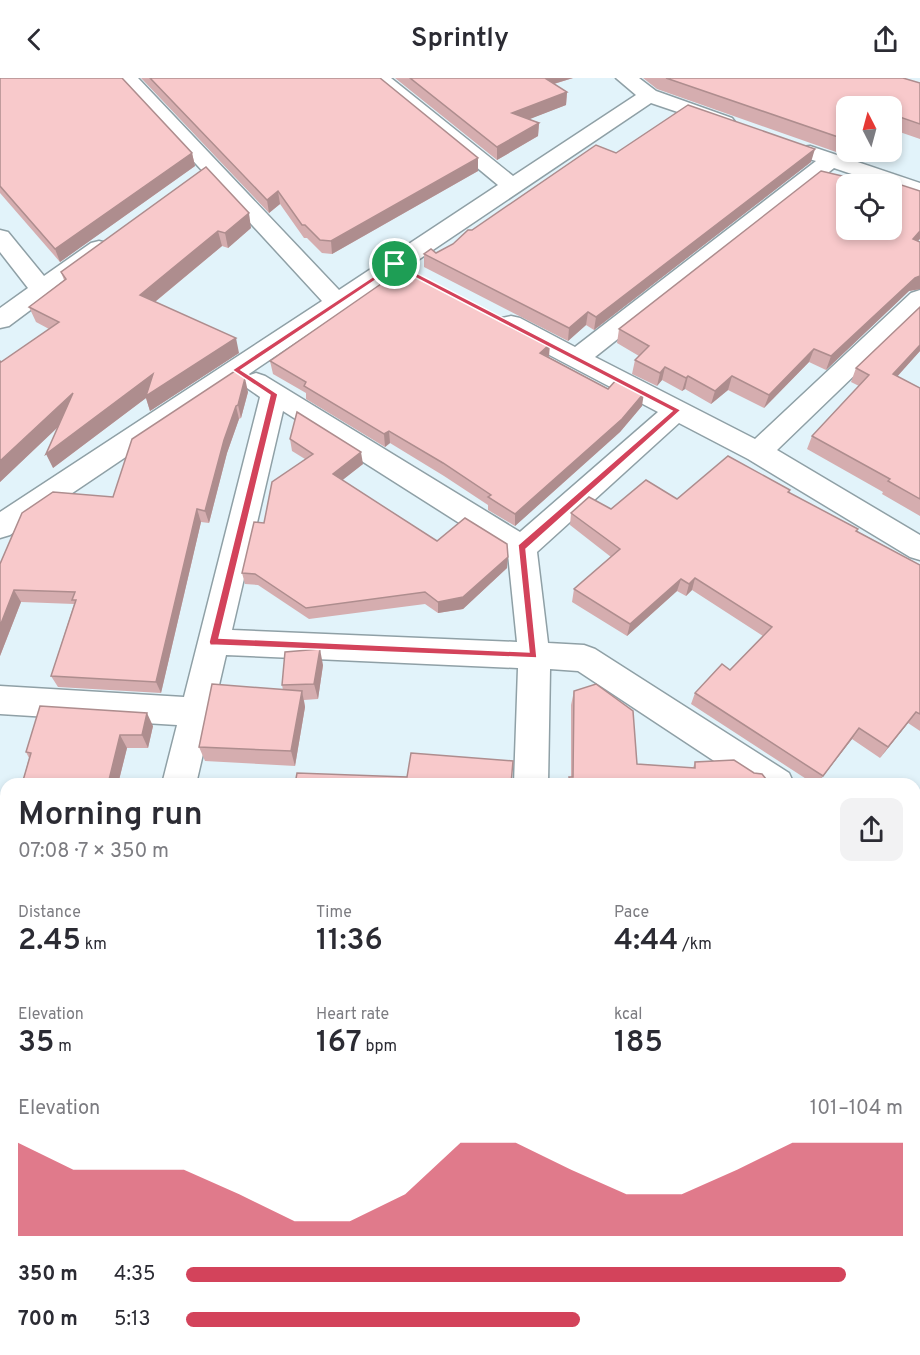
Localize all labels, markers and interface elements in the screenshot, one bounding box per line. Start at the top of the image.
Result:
text: Sprintly [411,22,509,56]
icon: back [18,23,51,56]
icon: share [869,23,902,56]
north arrow [836,96,902,162]
map controls [836,96,902,240]
button: locate [836,174,902,240]
pin [369,238,420,289]
icon: arrive [378,247,411,280]
text: Morning run [18,795,203,837]
button: share [840,798,903,861]
text: 07:08 · 7 × 350 m [18,839,169,865]
text: Distance [18,903,81,923]
text: Time [316,903,352,923]
text: Pace [614,903,649,923]
text: 2.45 [18,923,81,960]
text: 11:36 [316,923,383,960]
text: 4:44 [614,923,678,960]
text: km [81,935,107,955]
text: /km [678,935,712,955]
text: Elevation [18,1005,84,1025]
text: Heart rate [316,1005,389,1025]
text: kcal [614,1005,642,1025]
text: 35 [18,1025,54,1062]
text: 167 [316,1025,362,1062]
text: 185 [614,1025,663,1062]
text: m [54,1037,72,1057]
text: bpm [362,1037,397,1057]
text: Elevation [18,1096,100,1122]
text: 101–104 m [810,1096,903,1122]
text: 350 m [18,1262,78,1288]
text: 4:35 [114,1262,155,1288]
text: 700 m [18,1307,78,1333]
text: 5:13 [114,1307,150,1333]

